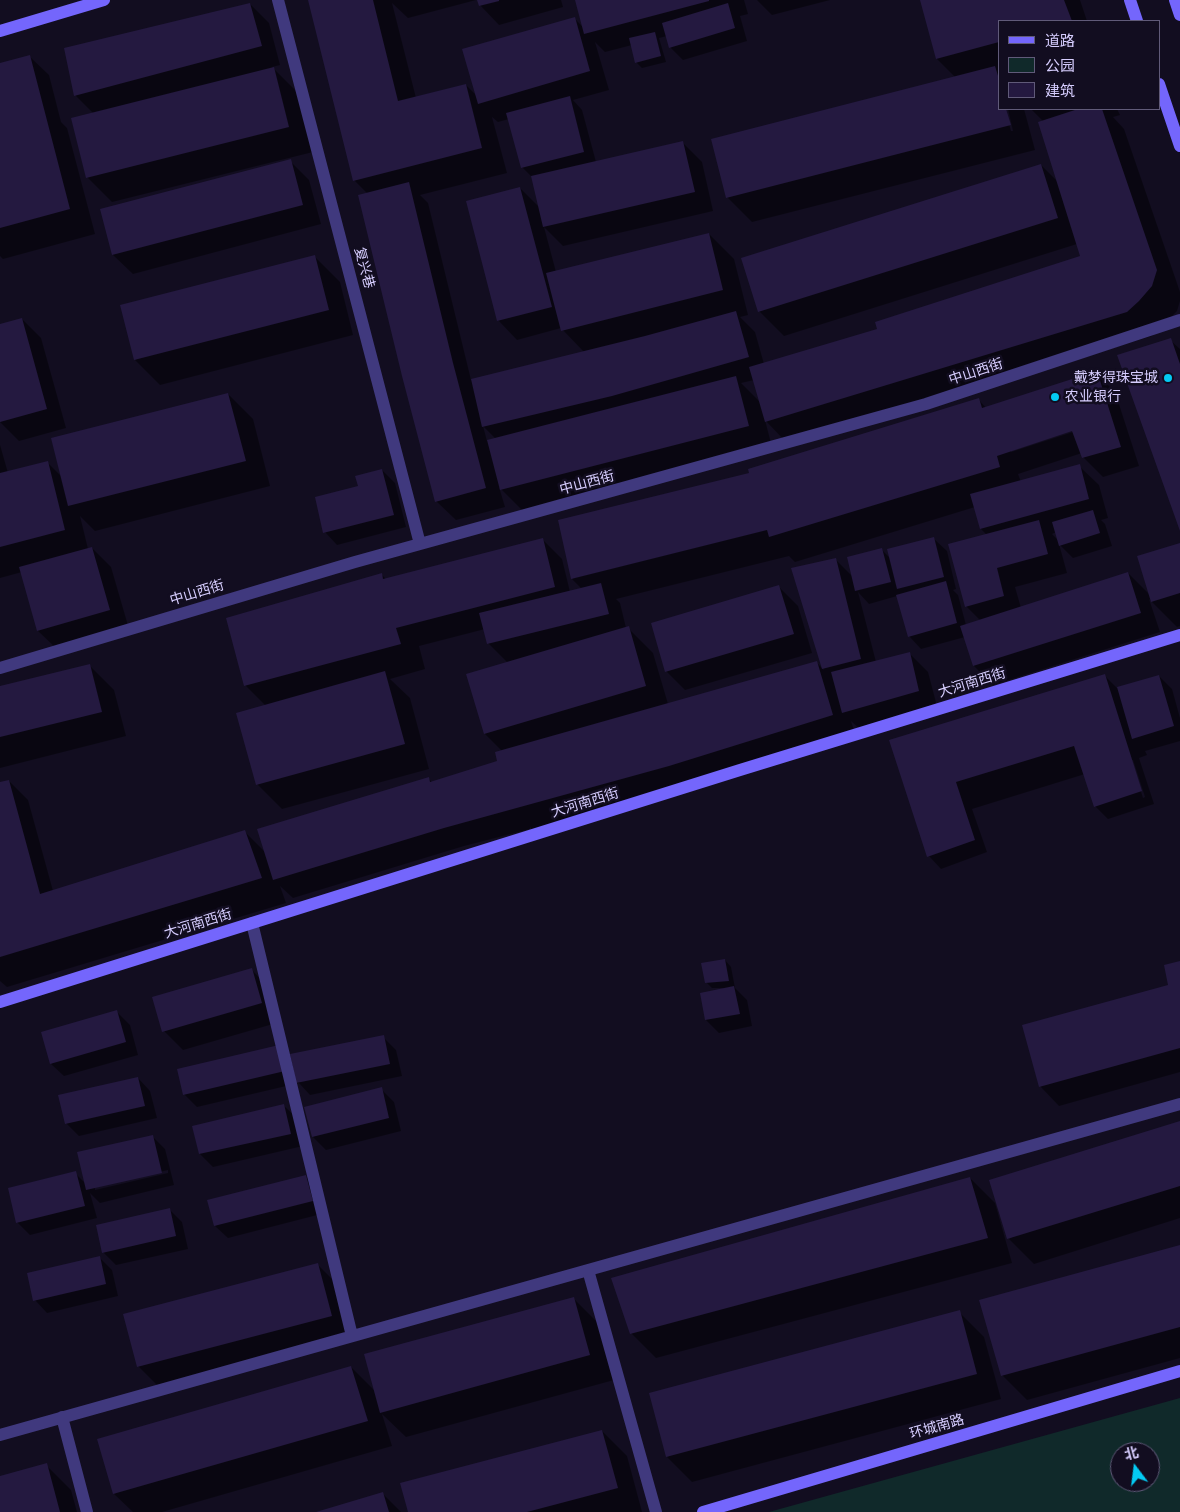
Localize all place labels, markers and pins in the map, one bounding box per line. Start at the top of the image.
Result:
place label: 戴梦得珠宝城 [1074,370,1158,386]
marker: 戴梦得珠宝城 [1162,372,1174,384]
place label: 农业银行 [1065,389,1121,405]
marker: 农业银行 [1049,391,1061,403]

